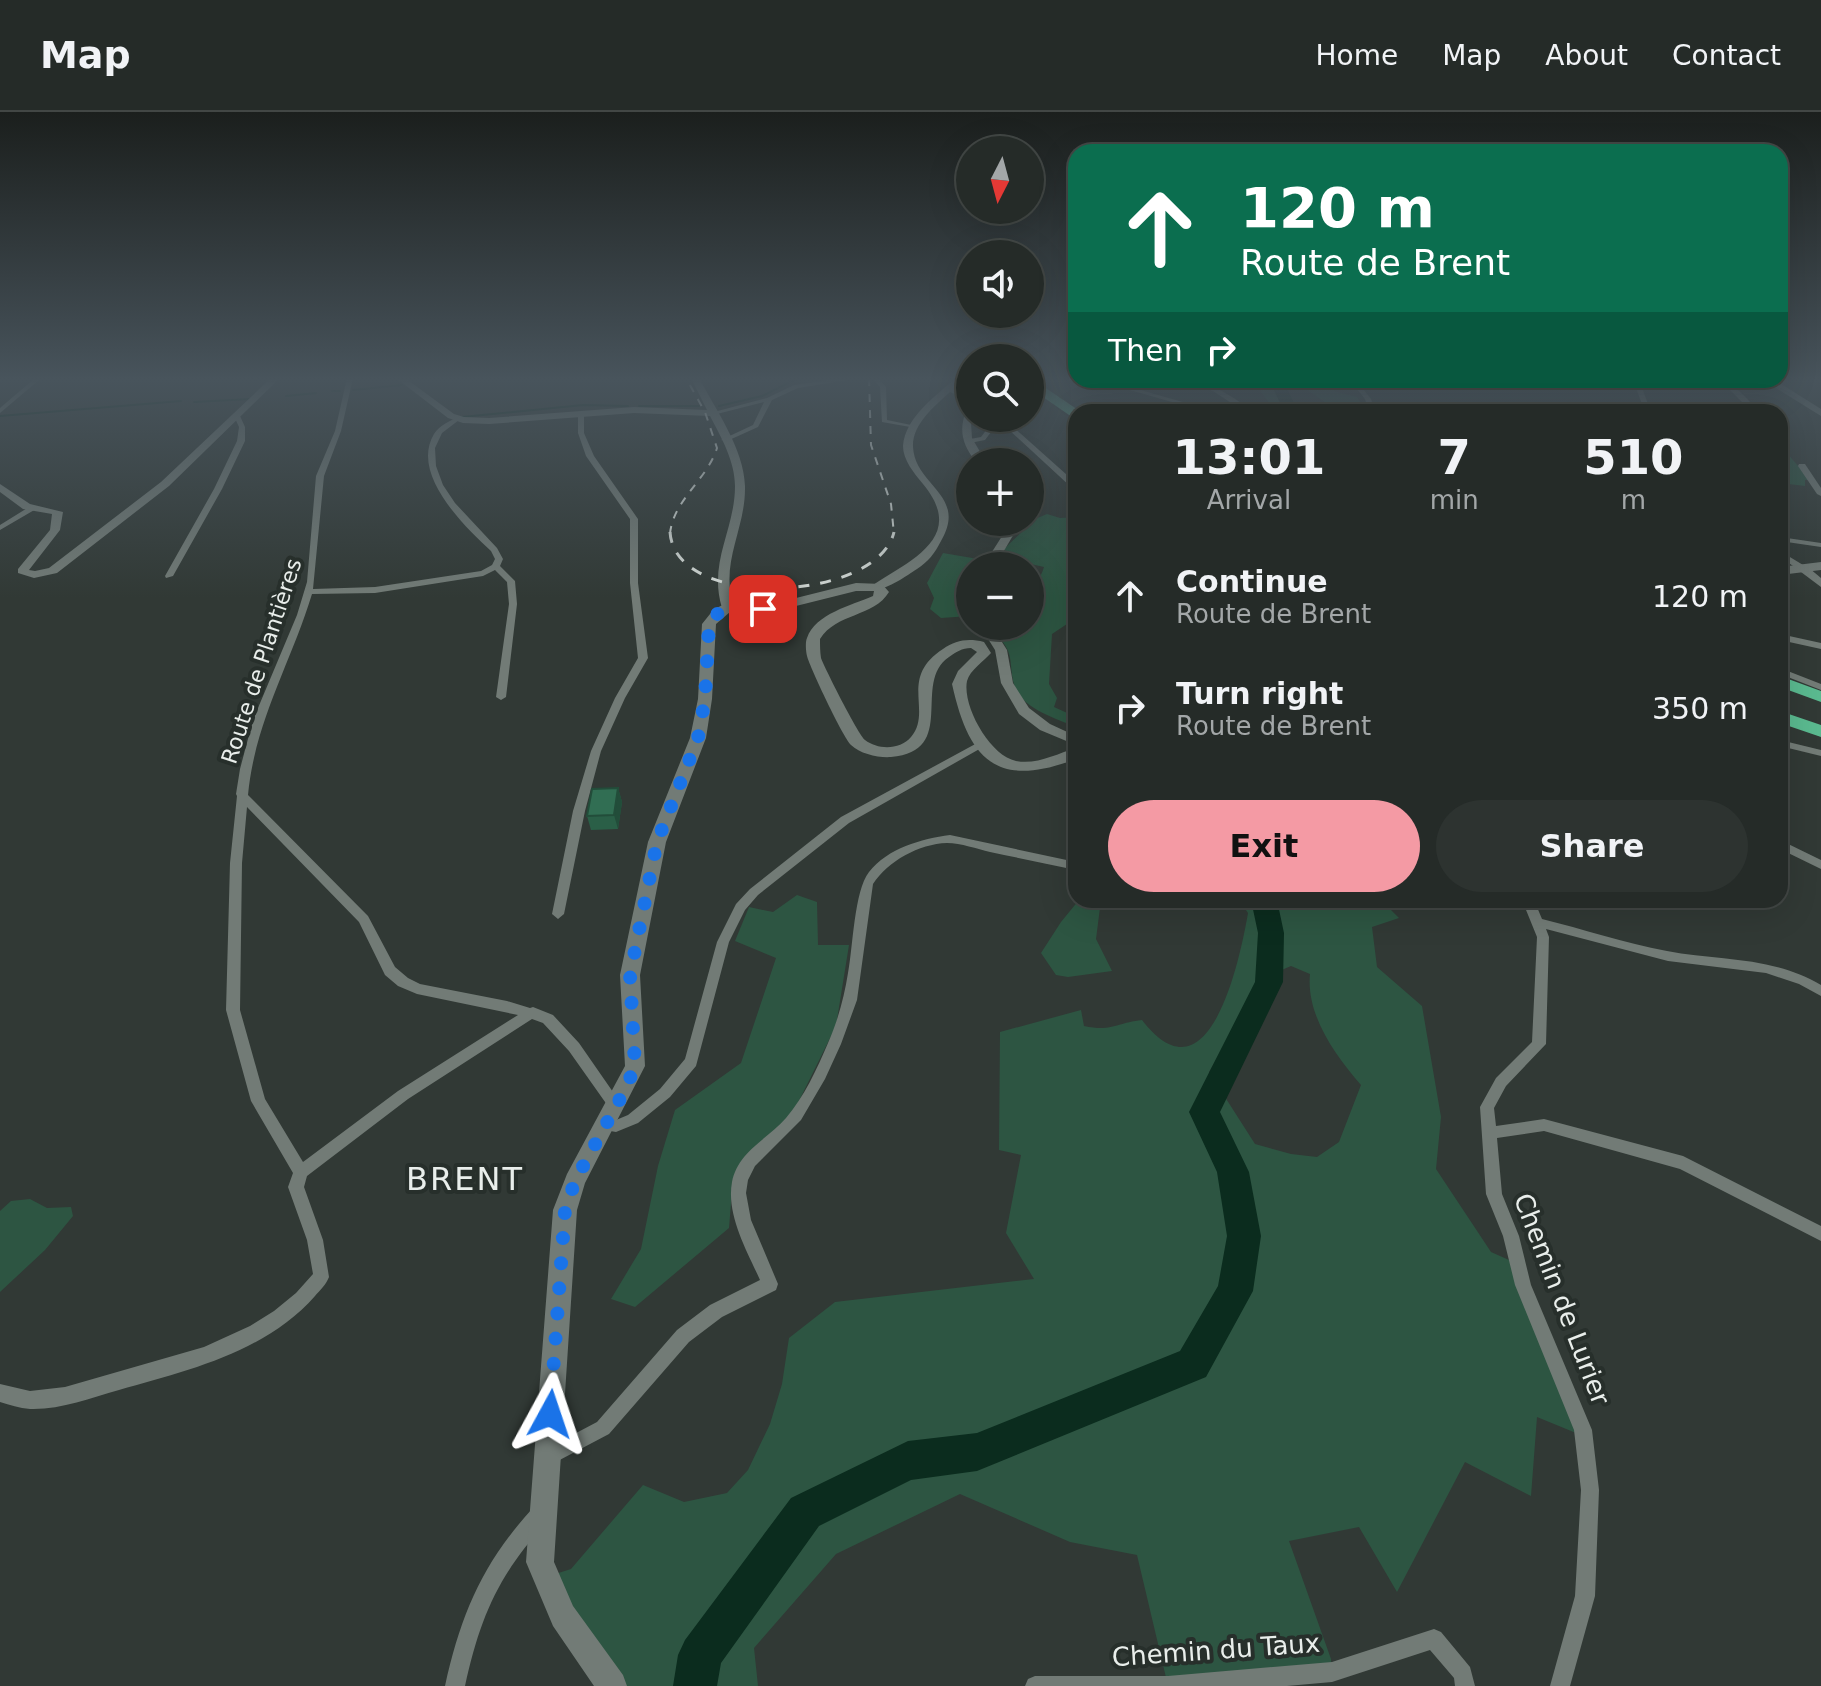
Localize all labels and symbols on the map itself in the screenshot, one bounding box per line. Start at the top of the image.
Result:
north arrow [956,136,1044,224]
street label: Route de Plantières [217,556,306,767]
pin [729,575,797,643]
district label: BRENT [406,1160,524,1198]
street label: Chemin de Lurier [1508,1189,1616,1409]
position arrow [508,1372,592,1456]
street label: Chemin du Taux [1111,1628,1321,1672]

